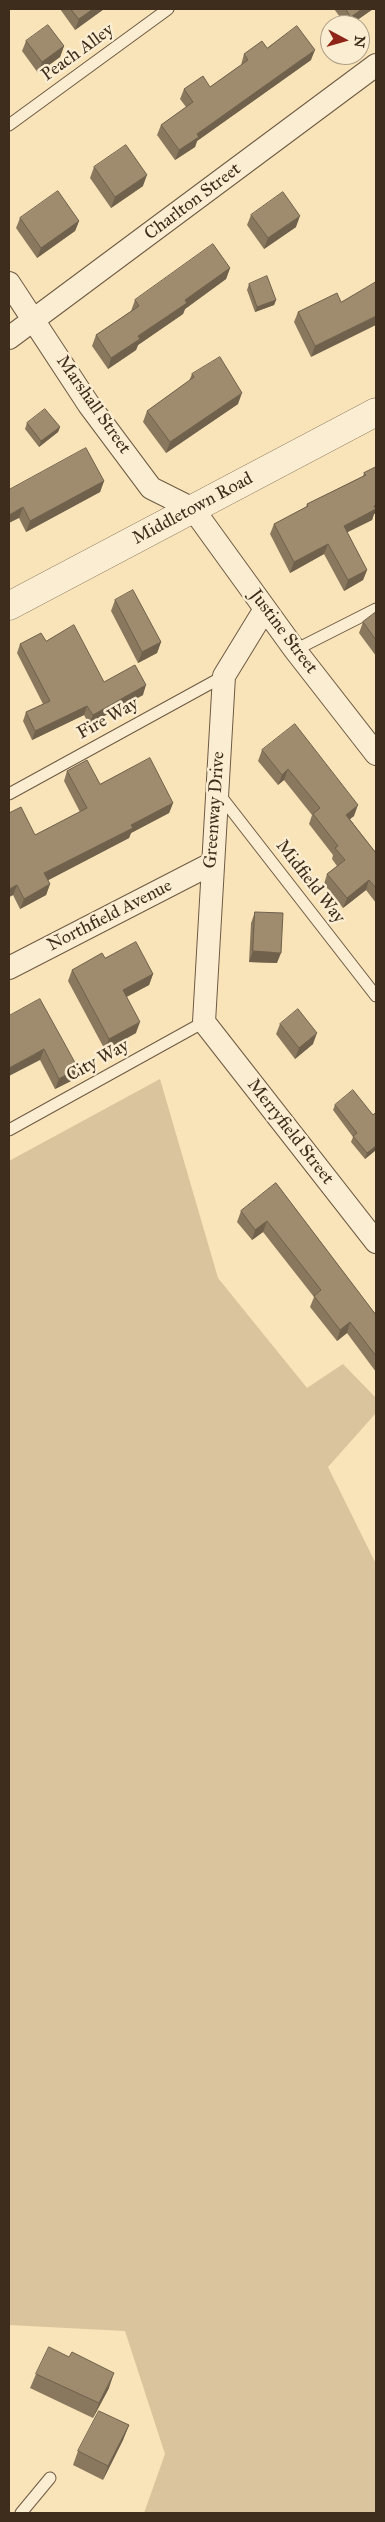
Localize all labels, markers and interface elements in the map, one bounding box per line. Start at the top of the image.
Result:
north arrow [320,15,370,65]
street label: Peach Alley [38,20,118,86]
text: N [350,35,368,48]
street label: Charlton Street [140,159,246,245]
street label: Marshall Street [51,352,135,458]
street label: Middletown Road [129,468,257,550]
street label: Justine Street [244,585,322,679]
street label: Fire Way [74,693,142,745]
street label: Greenway Drive [200,751,230,869]
street label: Midfield Way [271,836,349,928]
street label: Northfield Avenue [44,875,176,957]
street label: City Way [63,1035,133,1087]
street label: Merryfield Street [242,1075,338,1189]

